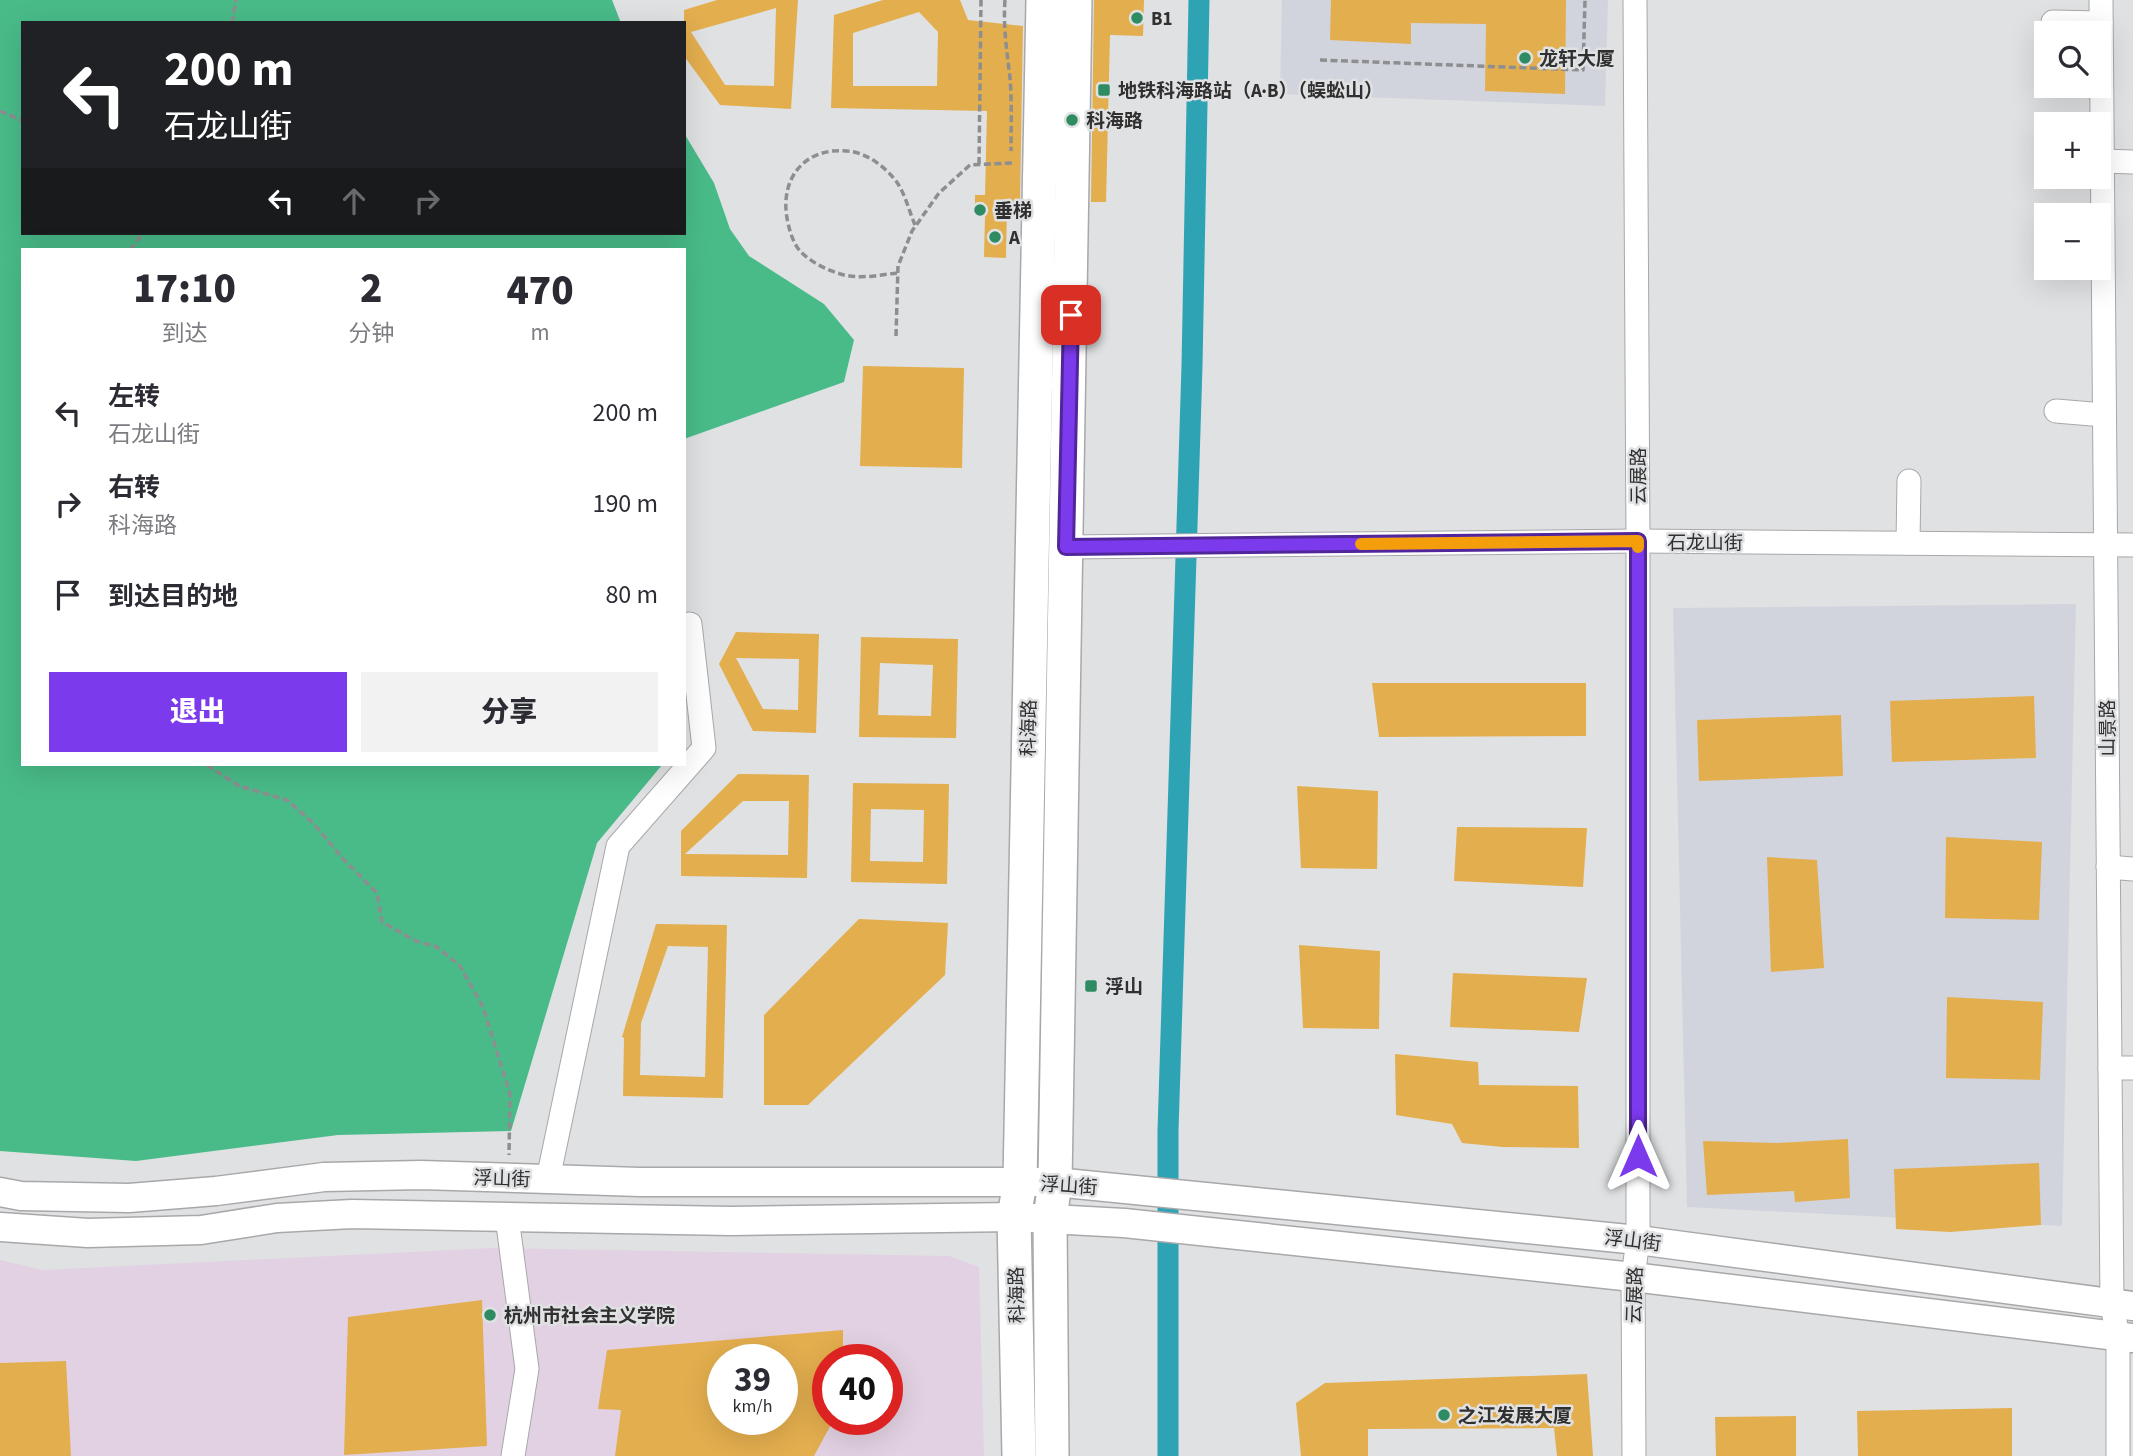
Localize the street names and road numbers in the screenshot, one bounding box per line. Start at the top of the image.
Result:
street label: 云展路 [1626,447,1653,505]
street label: 石龙山街 [1667,530,1743,557]
street label: 科海路 [1016,699,1043,757]
street label: 山景路 [2095,699,2122,757]
street label: 浮山街 [473,1165,531,1194]
street label: 浮山街 [1040,1171,1098,1202]
street label: 浮山街 [1603,1225,1663,1258]
street label: 科海路 [1004,1266,1031,1324]
street label: 云展路 [1621,1266,1650,1324]

